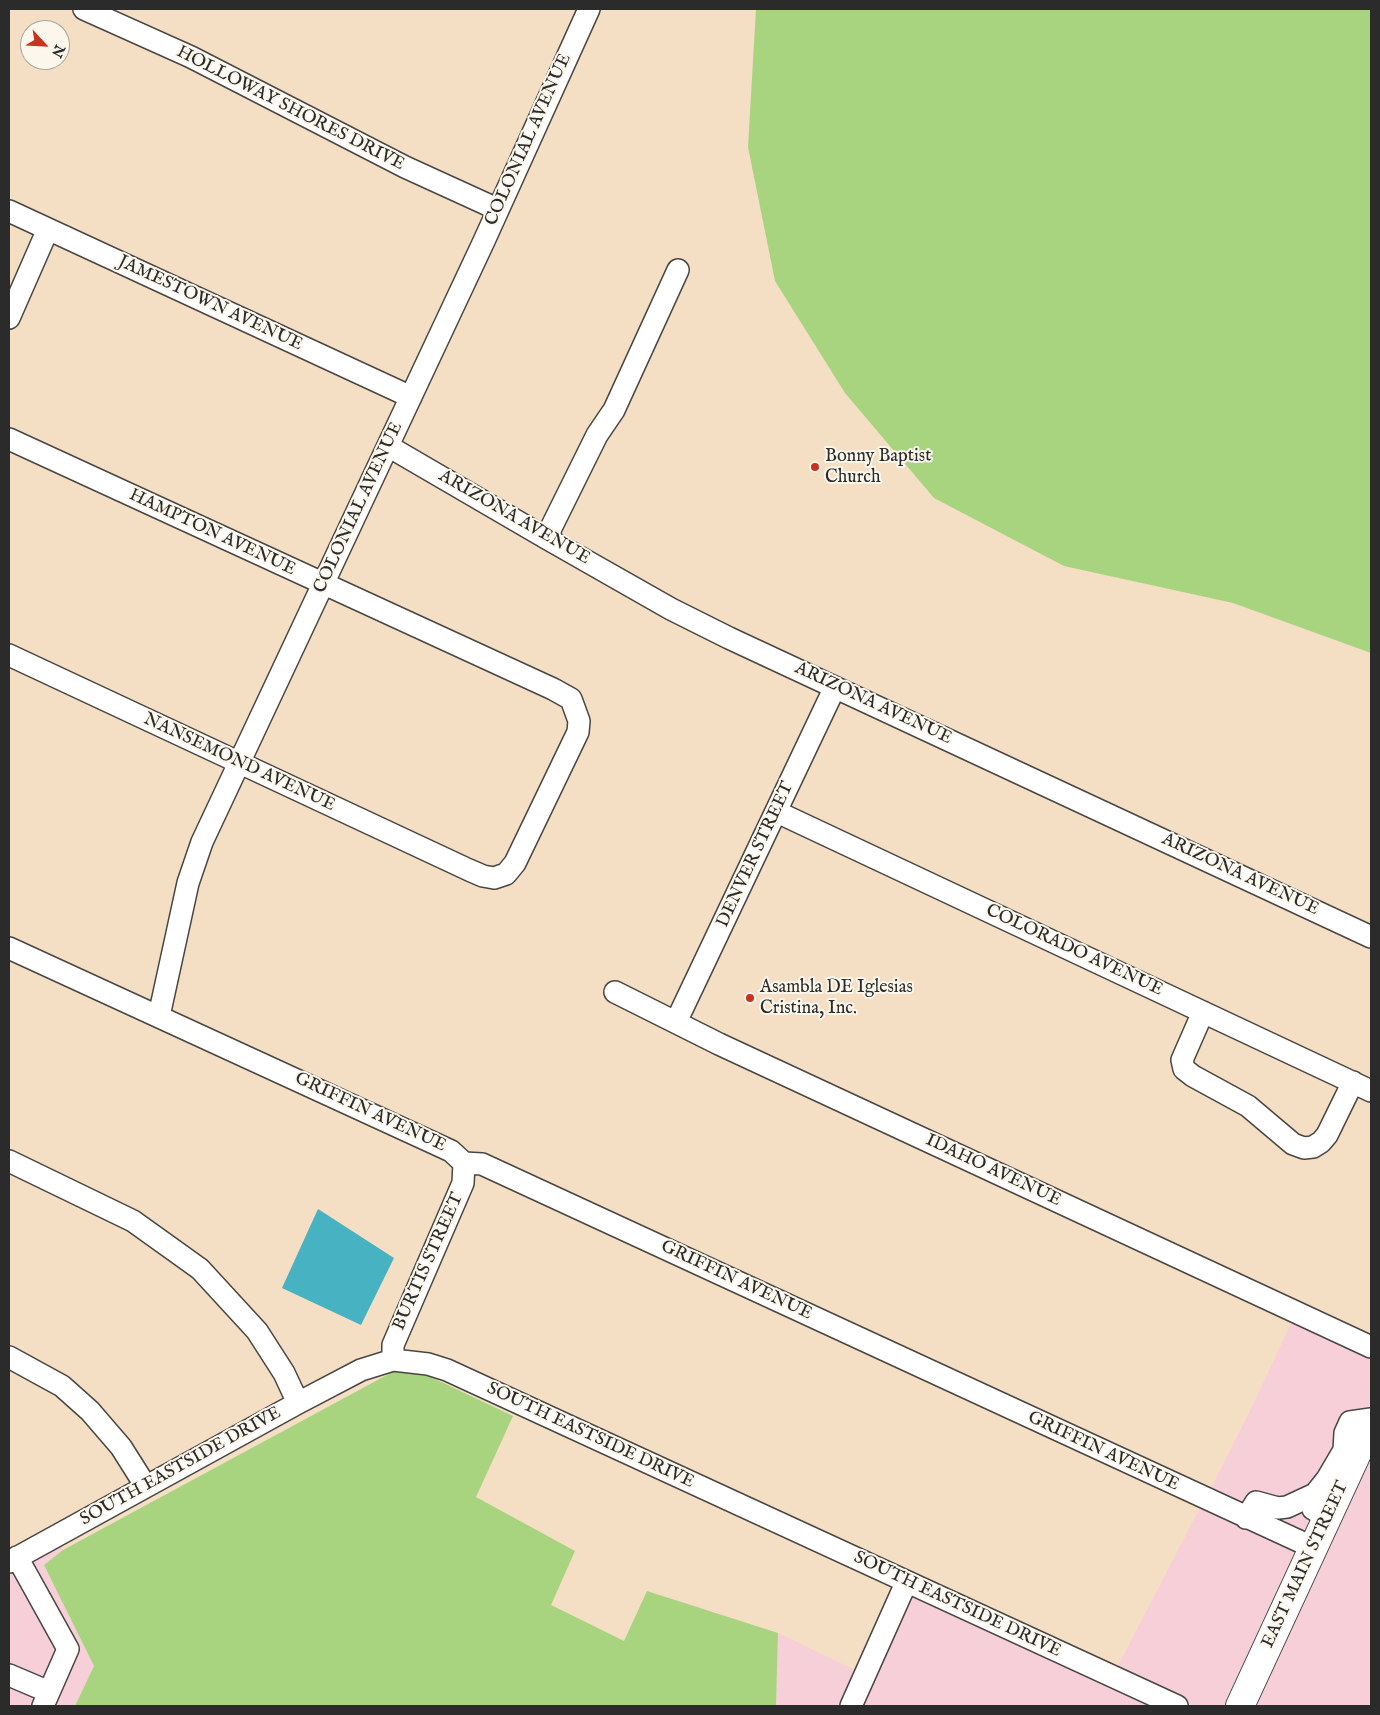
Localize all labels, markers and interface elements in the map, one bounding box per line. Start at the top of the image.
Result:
north arrow [20,20,70,70]
text: N [47,42,68,60]
street label: HOLLOWAY SHORES DRIVE [172,42,408,176]
street label: COLONIAL AVENUE [481,51,577,229]
street label: JAMESTOWN AVENUE [114,252,306,356]
street label: COLONIAL AVENUE [310,419,408,597]
place label: Bonny Baptist Church [825,446,931,488]
marker: Bonny Baptist Church [809,461,821,473]
street label: ARIZONA AVENUE [435,466,593,570]
street label: HAMPTON AVENUE [125,485,299,581]
street label: ARIZONA AVENUE [791,658,955,750]
street label: NANSEMOND AVENUE [140,709,338,817]
street label: DENVER STREET [713,779,799,931]
street label: ARIZONA AVENUE [1158,829,1322,921]
street label: COLORADO AVENUE [982,900,1166,1002]
place label: Asambla DE Iglesias Cristina, Inc. [760,977,913,1020]
marker: Asambla DE Iglesias Cristina, Inc. [744,992,756,1004]
street label: GRIFFIN AVENUE [291,1068,449,1158]
street label: IDAHO AVENUE [922,1130,1064,1212]
street label: BURTIS STREET [389,1190,469,1334]
street label: GRIFFIN AVENUE [657,1236,815,1326]
street label: SOUTH EASTSIDE DRIVE [483,1378,697,1494]
street label: SOUTH EASTSIDE DRIVE [77,1403,285,1531]
street label: GRIFFIN AVENUE [1024,1407,1182,1497]
street label: EAST MAIN STREET [1258,1478,1354,1652]
street label: SOUTH EASTSIDE DRIVE [850,1547,1064,1663]

